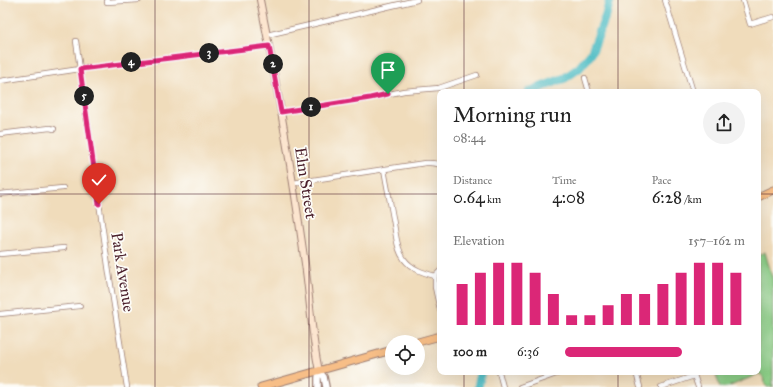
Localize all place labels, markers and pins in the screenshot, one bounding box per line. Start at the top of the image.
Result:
pin: 3 [199,43,219,63]
pin: 4 [121,52,141,72]
pin [371,53,405,94]
pin: 2 [263,54,283,74]
pin: 5 [74,86,94,106]
pin: 1 [301,97,321,117]
pin [82,163,116,204]

